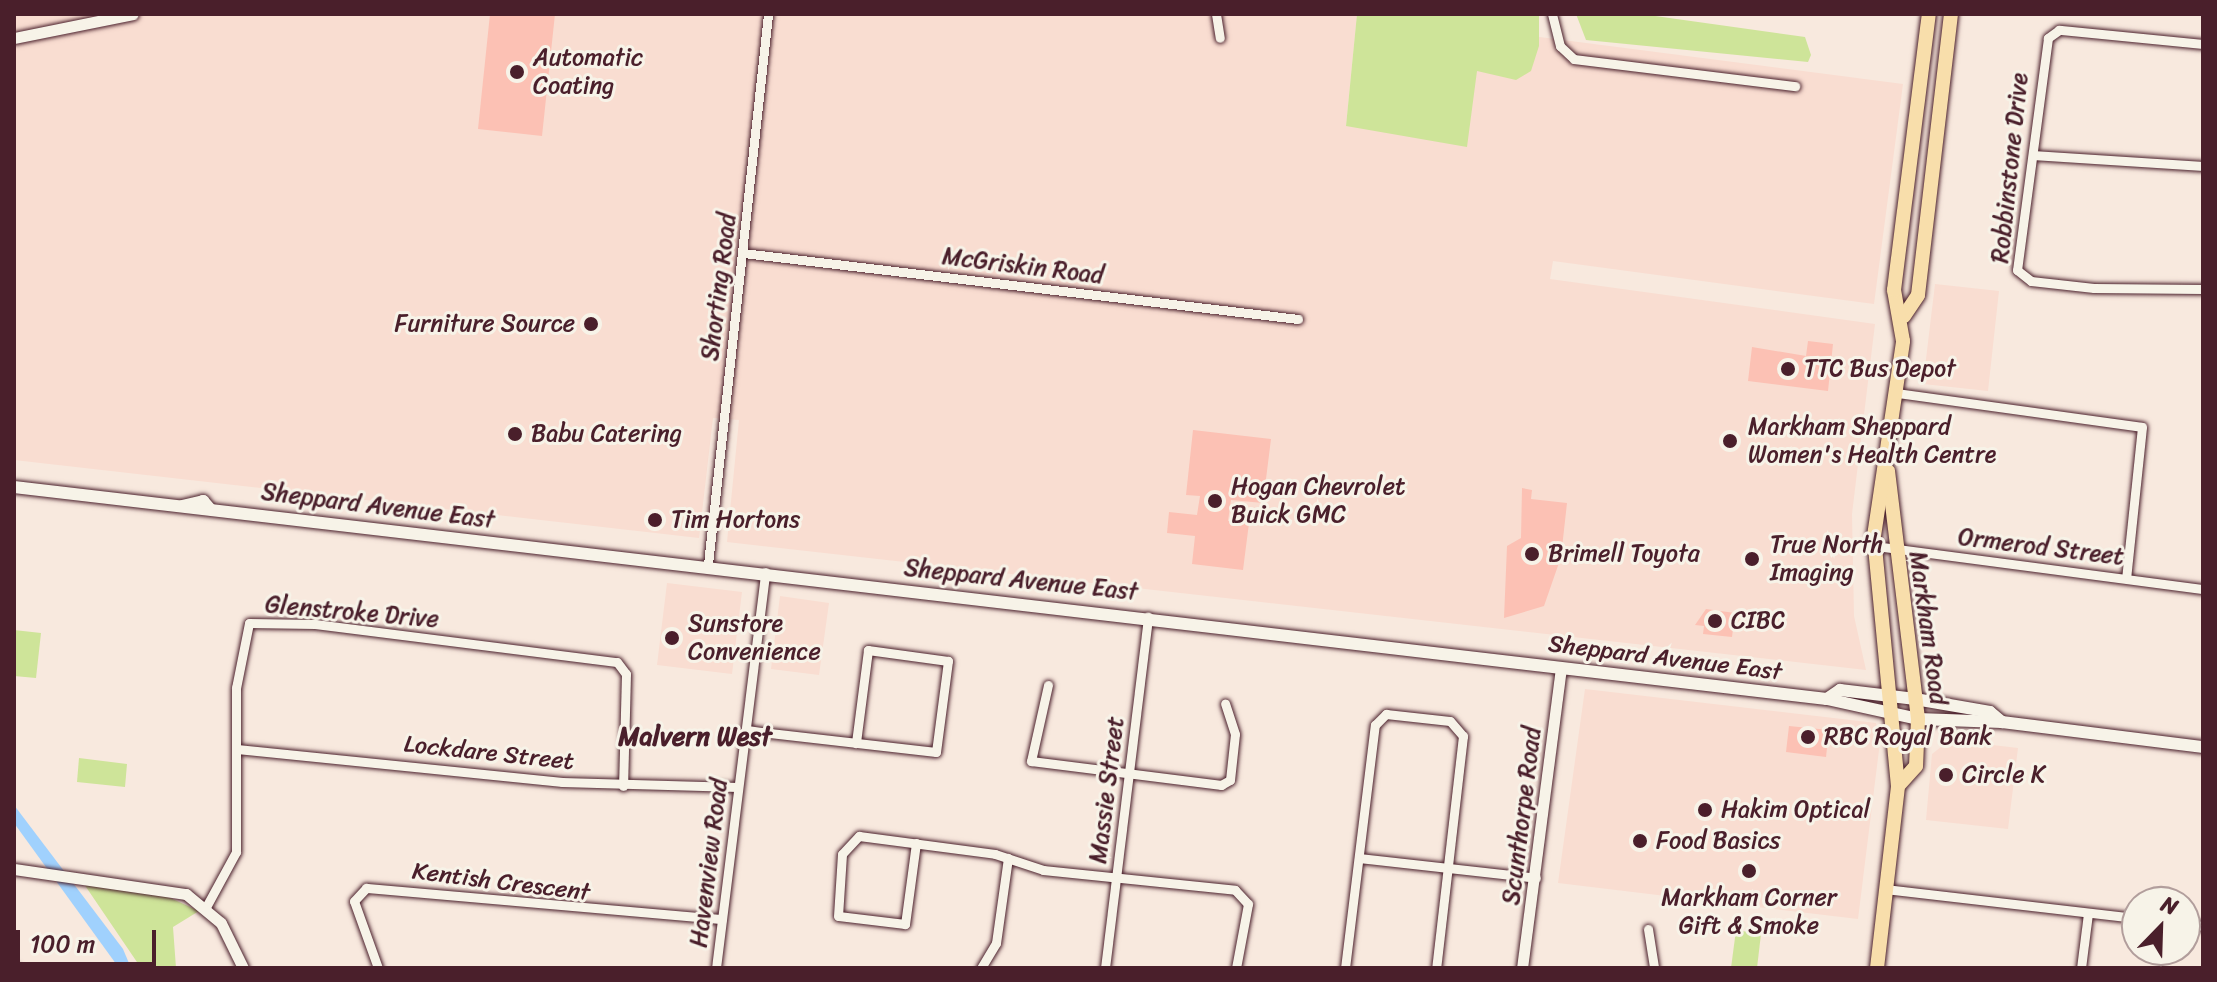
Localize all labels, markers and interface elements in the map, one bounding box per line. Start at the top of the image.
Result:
place label: Automatic Coating [533,44,643,100]
marker: Automatic Coating [508,63,526,81]
street label: Robbinstone Drive [1986,71,2034,265]
street label: Shorting Road [696,211,742,363]
street label: McGriskin Road [940,242,1106,290]
place label: Furniture Source [395,310,575,338]
marker: Furniture Source [582,315,600,333]
place label: TTC Bus Depot [1804,355,1957,383]
marker: TTC Bus Depot [1779,360,1797,378]
place label: Markham Sheppard Women's Health Centre [1748,413,1998,469]
place label: Babu Catering [531,420,682,448]
marker: Babu Catering [506,425,524,443]
marker: Markham Sheppard Women's Health Centre [1719,430,1741,452]
place label: Hogan Chevrolet Buick GMC [1231,473,1406,529]
street label: Sheppard Avenue East [259,477,497,535]
marker: Hogan Chevrolet Buick GMC [1206,492,1224,510]
place label: Tim Hortons [671,506,801,534]
marker: Tim Hortons [646,511,664,529]
street label: Ormerod Street [1956,523,2126,571]
place label: True North Imaging [1770,531,1884,587]
place label: Brimell Toyota [1548,540,1701,568]
marker: Brimell Toyota [1523,545,1541,563]
marker: True North Imaging [1741,548,1763,570]
street label: Markham Road [1903,549,1953,707]
street label: Sheppard Avenue East [902,553,1140,607]
street label: Glenstroke Drive [264,590,440,634]
place label: CIBC [1731,607,1785,635]
place label: Sunstore Convenience [688,610,821,666]
marker: CIBC [1706,612,1724,630]
marker: Sunstore Convenience [663,629,681,647]
street label: Sheppard Avenue East [1546,629,1784,687]
street label: Massie Street [1084,715,1130,865]
district label: Malvern West [617,721,773,753]
place label: RBC Royal Bank [1824,723,1992,751]
street label: Scunthorpe Road [1497,725,1547,907]
marker: RBC Royal Bank [1799,728,1817,746]
street label: Lockdare Street [403,730,575,776]
place label: Circle K [1962,761,2045,789]
marker: Circle K [1937,766,1955,784]
street label: Havenview Road [684,777,734,949]
place label: Hakim Optical [1721,796,1870,824]
marker: Hakim Optical [1696,801,1714,819]
place label: Food Basics [1656,827,1779,855]
marker: Food Basics [1631,832,1649,850]
street label: Kentish Crescent [409,857,593,907]
marker: Markham Corner Gift & Smoke [1740,862,1758,880]
place label: Markham Corner Gift & Smoke [1661,884,1837,940]
text: N [2155,884,2184,926]
north arrow [2121,886,2201,966]
scale bar [20,914,160,964]
text: 100 m [30,923,95,965]

